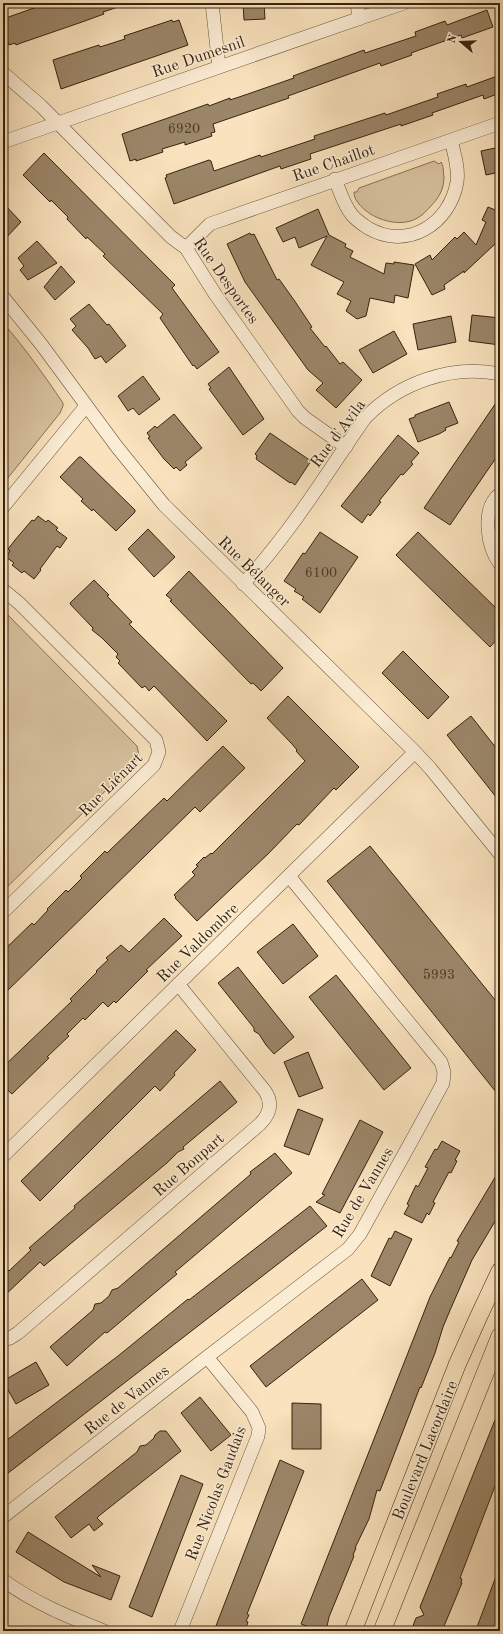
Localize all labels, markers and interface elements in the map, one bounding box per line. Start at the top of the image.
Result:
north arrow [441,22,481,62]
text: N [446,33,460,45]
street label: Rue Dumesnil [150,35,247,81]
house number: 6920 [168,122,200,136]
street label: Rue Chaillot [291,142,377,185]
street label: Rue Desportes [190,235,261,327]
street label: Rue d'Avila [308,397,369,471]
street label: Rue Bélanger [214,534,293,611]
house number: 6100 [305,566,337,580]
street label: Rue Liénart [76,750,147,820]
street label: Rue Valdombre [155,901,242,986]
house number: 5993 [423,968,455,982]
street label: Rue Bonpart [151,1130,228,1200]
street label: Rue de Vannes [330,1145,397,1241]
street label: Rue de Vannes [82,1363,173,1438]
street label: Boulevard Lacordaire [391,1379,461,1523]
street label: Rue Nicolas Gaudais [184,1424,250,1563]

